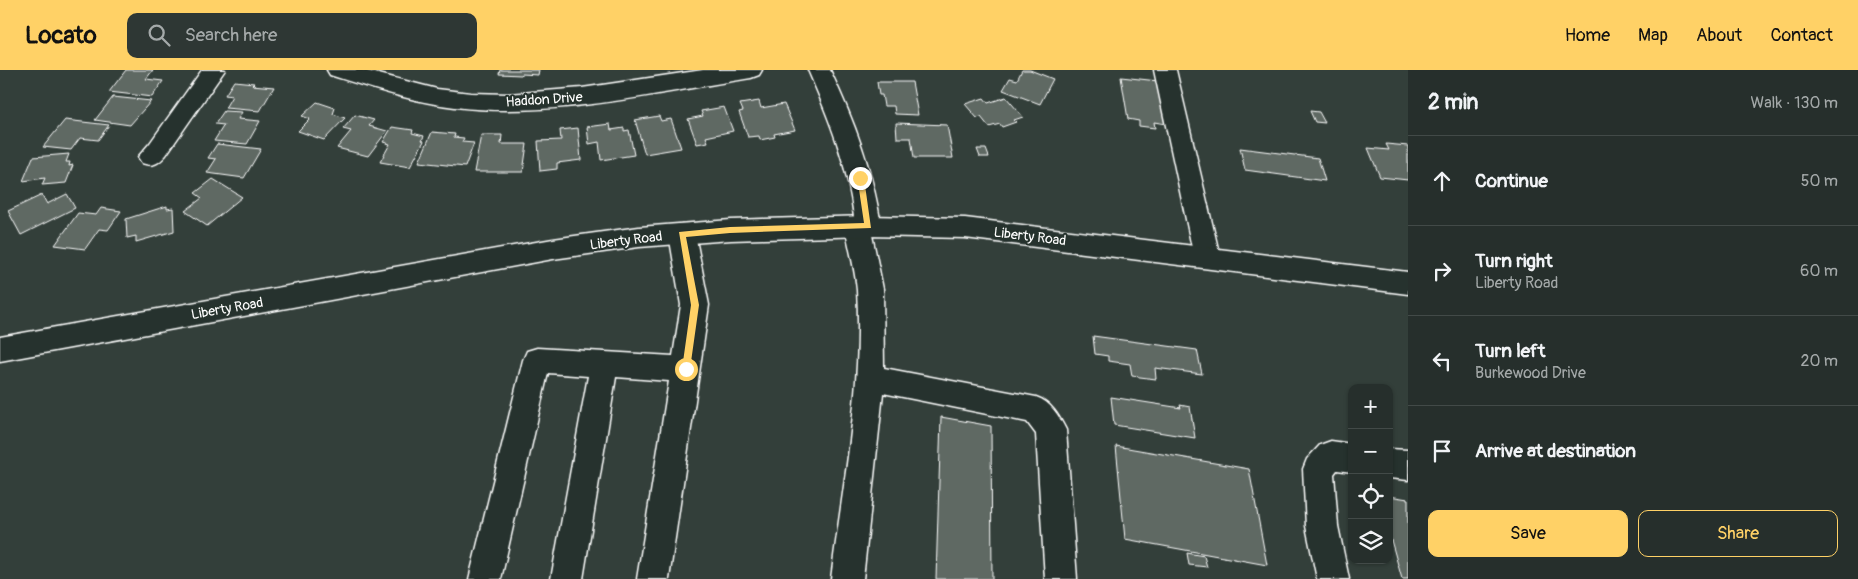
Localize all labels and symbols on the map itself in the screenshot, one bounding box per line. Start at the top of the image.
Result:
street label: Haddon Drive [505,88,583,111]
route end [849,167,872,190]
street label: Liberty Road [993,224,1067,249]
street label: Liberty Road [589,228,663,253]
street label: Liberty Road [190,294,265,323]
route start [675,358,698,381]

